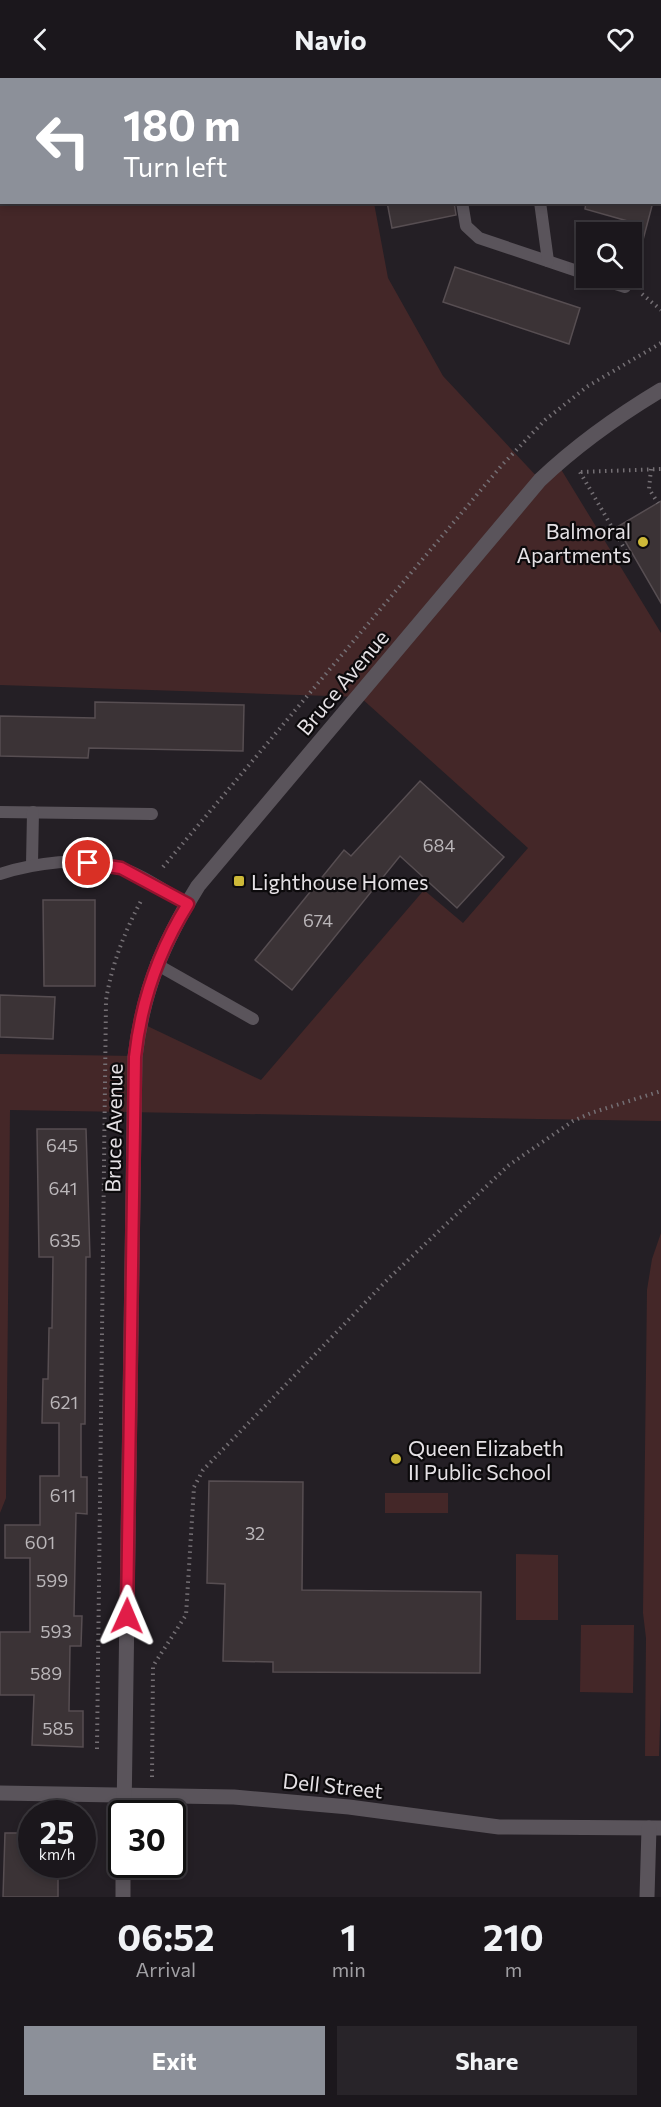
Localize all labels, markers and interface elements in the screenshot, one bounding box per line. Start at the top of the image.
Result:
icon: back [24,23,57,56]
text: Navio [294,23,367,56]
icon: heart [604,23,637,56]
text: 180 m [123,98,241,150]
icon: left [24,102,102,180]
text: Turn left [123,150,227,183]
map controls [576,222,642,288]
button: search [576,222,642,288]
place label: Balmoral Apartments [517,518,631,567]
marker: Balmoral Apartments [636,535,650,549]
street label: Bruce Avenue [291,624,393,740]
house number: 684 [423,834,456,856]
pin [62,837,113,888]
icon: arrive [71,846,104,879]
place label: Lighthouse Homes [251,869,429,894]
marker: Lighthouse Homes [232,874,246,888]
house number: 674 [303,909,333,931]
street label: Bruce Avenue [99,1063,127,1193]
house number: 645 [46,1134,78,1156]
house number: 641 [49,1177,77,1199]
house number: 635 [49,1229,81,1251]
house number: 621 [50,1391,78,1413]
place label: Queen Elizabeth II Public School [408,1435,564,1484]
marker: Queen Elizabeth II Public School [389,1452,403,1466]
house number: 611 [50,1484,76,1506]
house number: 32 [245,1522,265,1544]
house number: 601 [25,1531,55,1553]
house number: 599 [36,1569,68,1591]
position arrow [95,1584,159,1648]
house number: 593 [40,1620,72,1642]
house number: 589 [30,1662,62,1684]
house number: 585 [42,1717,74,1739]
street label: Dell Street [282,1767,384,1803]
speed limit sign: 30 [108,1800,186,1878]
text: 25 [40,1813,74,1850]
text: km/h [39,1845,75,1863]
text: 06:52 [117,1914,214,1958]
text: 1 [341,1914,357,1958]
text: 210 [483,1914,544,1958]
text: Arrival [136,1957,196,1981]
text: min [332,1957,366,1981]
text: m [505,1957,522,1981]
button: Exit [24,2026,325,2095]
button: Share [337,2026,637,2095]

